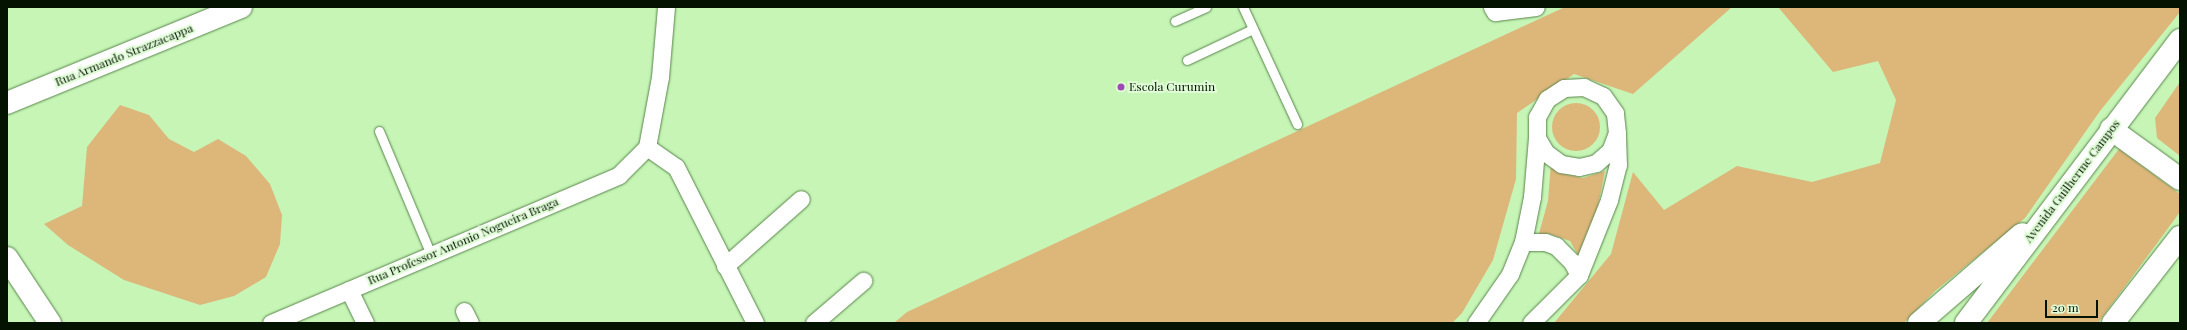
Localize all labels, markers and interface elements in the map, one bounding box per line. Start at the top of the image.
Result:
street label: Rua Armando Strazzacappa [53,21,195,89]
place label: Escola Curumin [1129,80,1215,94]
marker: Escola Curumin [1116,82,1126,92]
street label: Avenida Guilherme Campos [2021,117,2123,245]
street label: Rua Professor Antonio Nogueira Braga [365,194,561,288]
scale bar [2047,292,2100,318]
text: 20 m [2052,299,2079,315]

